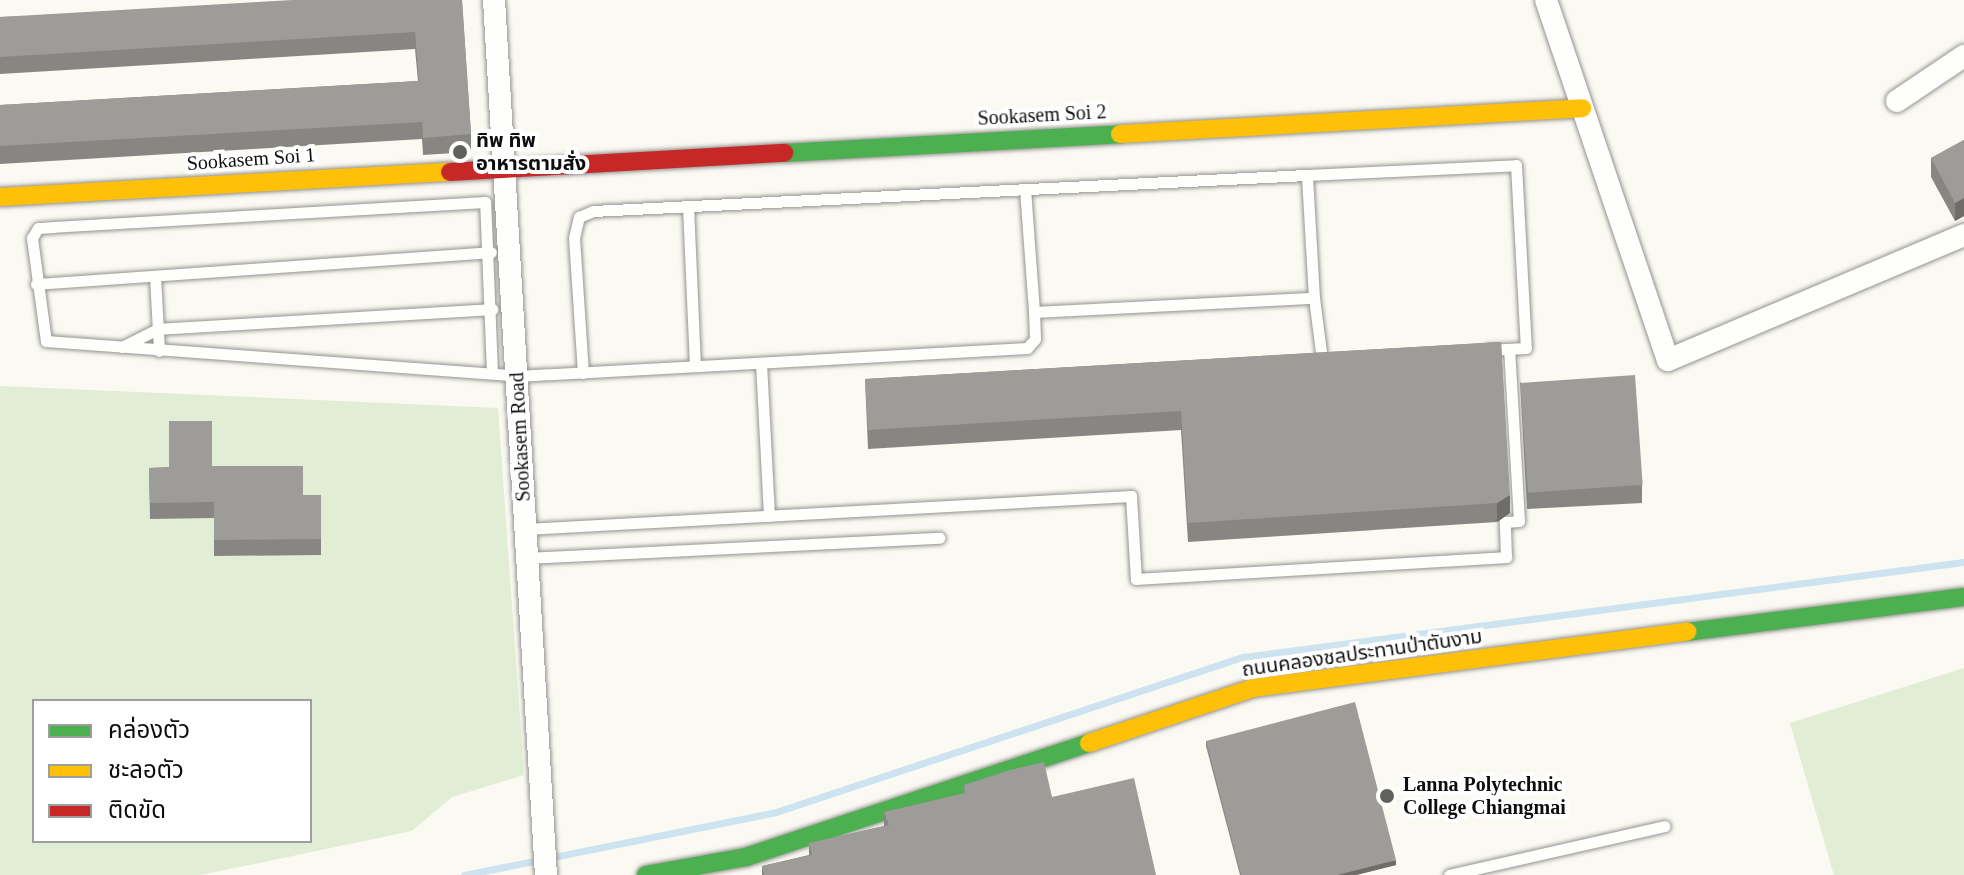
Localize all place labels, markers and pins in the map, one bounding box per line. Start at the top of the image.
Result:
place label: ทิพ ทิพ อาหารตามสั่ง [476,128,586,175]
marker: ทิพ ทิพ อาหารตามสั่ง [451,143,469,161]
place label: Lanna Polytechnic College Chiangmai [1403,772,1566,819]
marker: Lanna Polytechnic College Chiangmai [1378,787,1396,805]

